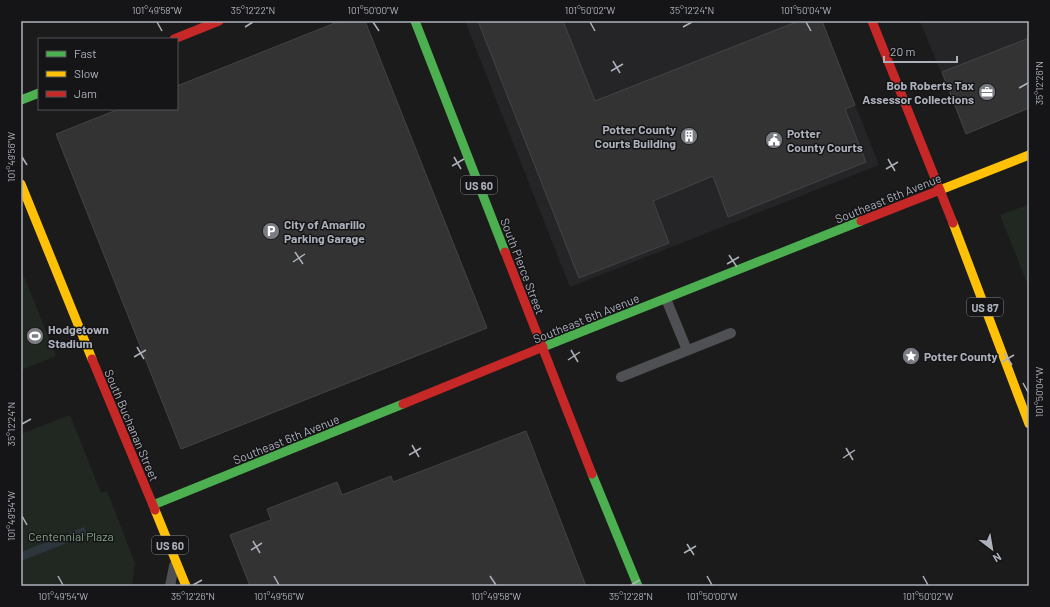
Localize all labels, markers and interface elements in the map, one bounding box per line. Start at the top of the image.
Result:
text: 101°49'58"W [132,4,182,16]
text: 35°12'22"N [231,4,275,16]
text: 101°50'00"W [348,4,399,16]
text: 101°50'02"W [565,4,616,16]
text: 35°12'24"N [670,4,714,16]
text: 101°50'04"W [781,4,832,16]
legend [38,38,178,110]
scale bar [884,38,957,64]
text: 20 m [890,44,916,58]
text: Fast [74,46,97,60]
text: 35°12'26"N [1033,61,1045,105]
text: Slow [74,66,99,80]
place label: Bob Roberts Tax Assessor Collections [862,78,975,106]
office icon: Bob Roberts Tax Assessor Collections [977,82,997,102]
text: Jam [74,86,97,100]
place label: Potter County Courts Building [595,122,676,150]
building icon: Potter County Courts Building [679,126,699,146]
place label: Potter County Courts [787,126,863,154]
public building icon: Potter County Courts [764,130,784,150]
text: 101°49'56"W [5,132,17,182]
street label: Southeast 6th Avenue [833,170,943,226]
road number: US 60 [461,176,497,194]
street label: South Pierce Street [498,216,548,316]
place label: City of Amarillo Parking Garage [284,217,366,245]
parking icon: City of Amarillo Parking Garage [261,221,281,241]
street label: Southeast 6th Avenue [531,290,641,346]
road number: US 87 [967,298,1003,316]
place label: Hodgetown Stadium [48,322,109,350]
sports icon: Hodgetown Stadium [25,326,45,346]
place icon: Potter County [901,346,921,366]
place label: Potter County [924,349,998,363]
text: 101°50'04"W [1033,366,1045,417]
street label: South Buchanan Street [102,367,162,483]
text: 35°12'24"N [5,402,17,446]
street label: Southeast 6th Avenue [231,411,341,467]
text: 101°49'54"W [5,491,17,541]
park label: Centennial Plaza [28,529,114,543]
north arrow [972,529,1012,569]
road number: US 60 [152,536,188,554]
text: N [991,551,1004,565]
text: 101°49'54"W [38,590,88,602]
text: 35°12'26"N [171,590,215,602]
text: 101°49'56"W [254,590,304,602]
text: 101°49'58"W [471,590,521,602]
text: 35°12'28"N [609,590,653,602]
text: 101°50'00"W [687,590,738,602]
text: 101°50'02"W [903,590,954,602]

